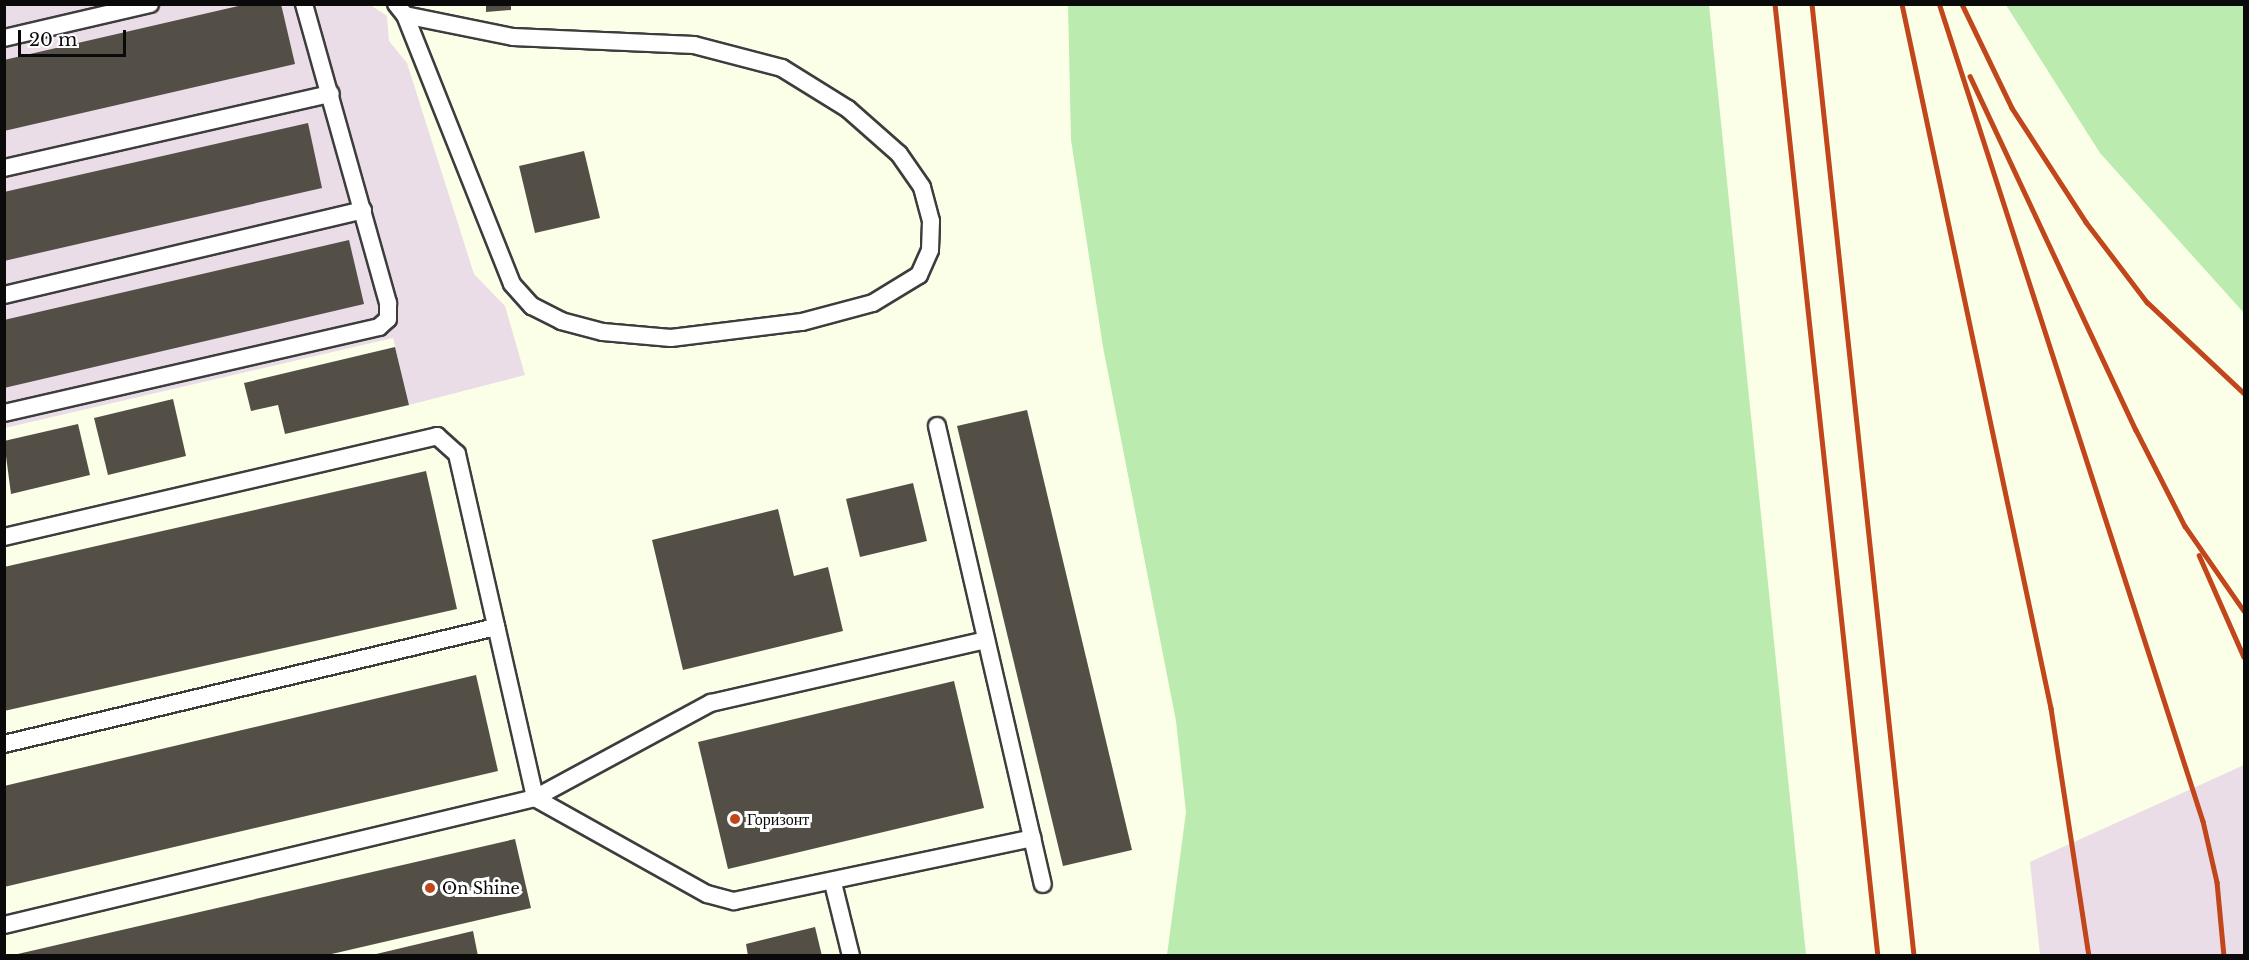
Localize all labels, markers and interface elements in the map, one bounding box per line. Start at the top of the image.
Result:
scale bar [21,18,129,56]
text: 20 m [29,29,77,51]
place label: Горизонт [747,809,809,829]
marker: Горизонт [728,812,742,826]
place label: On Shine [442,878,520,898]
marker: On Shine [423,881,437,895]

